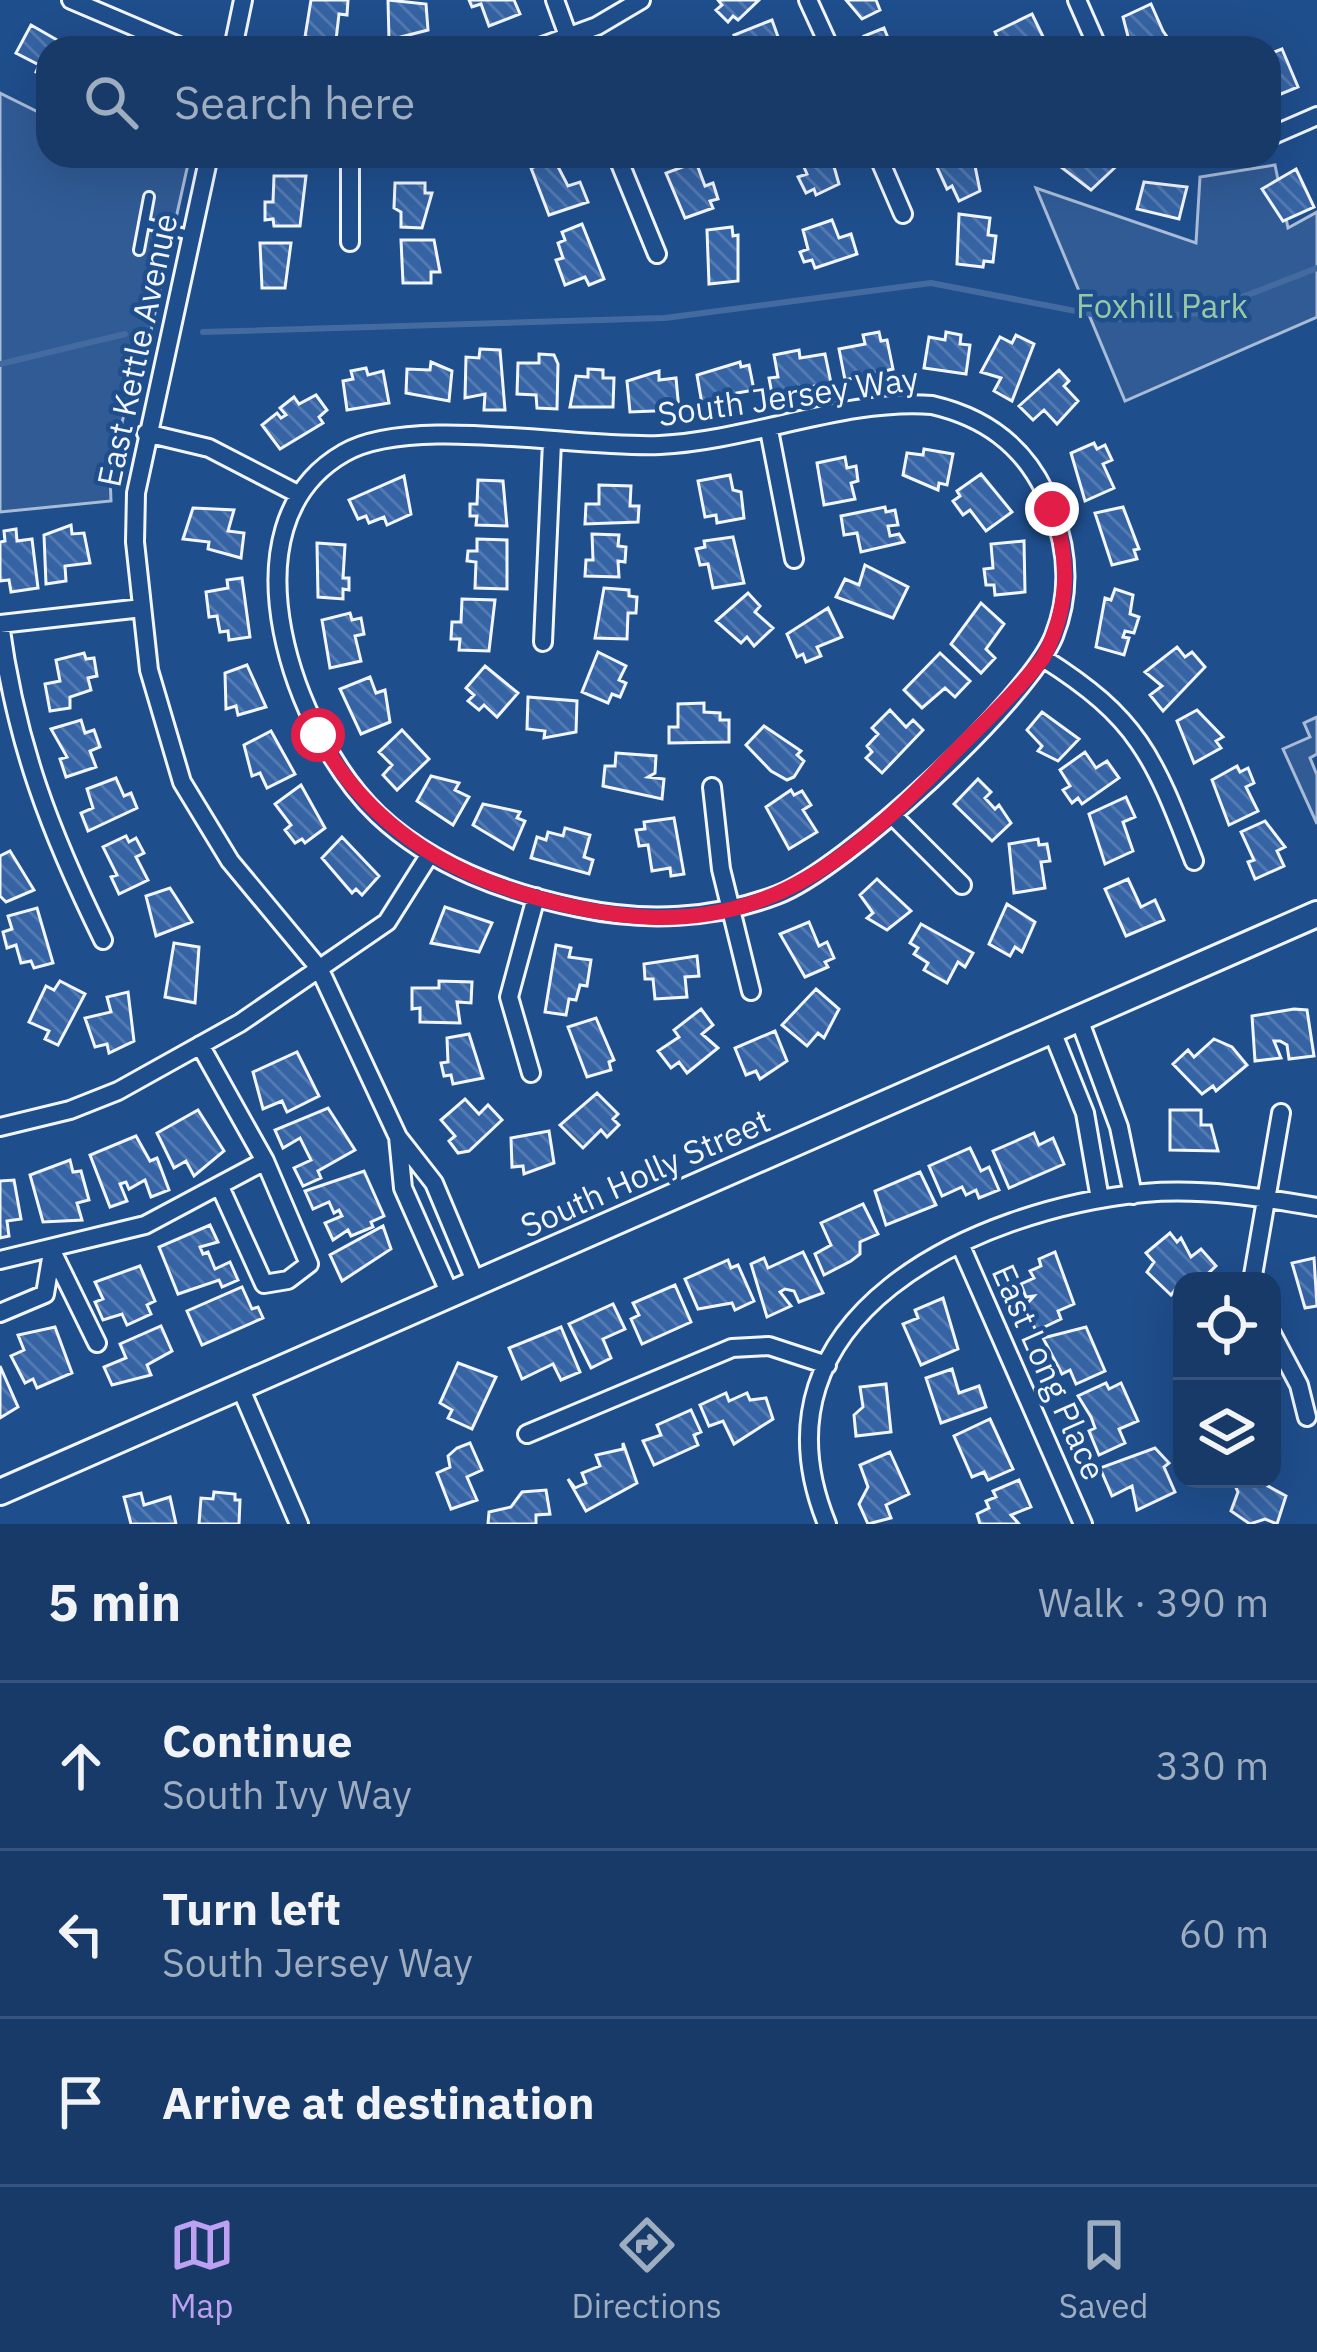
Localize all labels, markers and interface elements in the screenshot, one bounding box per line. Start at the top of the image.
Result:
search box [36,36,1281,168]
icon: search [78,69,144,135]
text: Search here [174,73,415,131]
street label: East Kettle Avenue [87,209,186,490]
park label: Foxhill Park [1076,284,1248,327]
street label: South Jersey Way [655,356,921,435]
route end [1025,482,1079,536]
route start [291,708,345,762]
street label: South Holly Street [513,1098,776,1247]
street label: East Long Place [983,1257,1116,1486]
map controls [1173,1272,1281,1488]
button: locate [1173,1272,1281,1380]
button: layers [1173,1380,1281,1488]
text: 5 min [48,1569,181,1635]
text: Walk · 390 m [1038,1577,1269,1628]
text: Continue [162,1711,353,1769]
icon: ahead [48,1733,114,1799]
text: 330 m [1156,1740,1269,1791]
text: South Ivy Way [162,1769,412,1820]
text: Turn left [162,1879,341,1937]
icon: left [48,1901,114,1967]
text: 60 m [1179,1908,1269,1959]
text: South Jersey Way [162,1937,473,1988]
icon: arrive [48,2069,114,2135]
text: Arrive at destination [162,2073,595,2131]
tab: Map [169,2212,235,2327]
tab: Directions [572,2212,722,2327]
tab: Saved [1059,2212,1148,2327]

